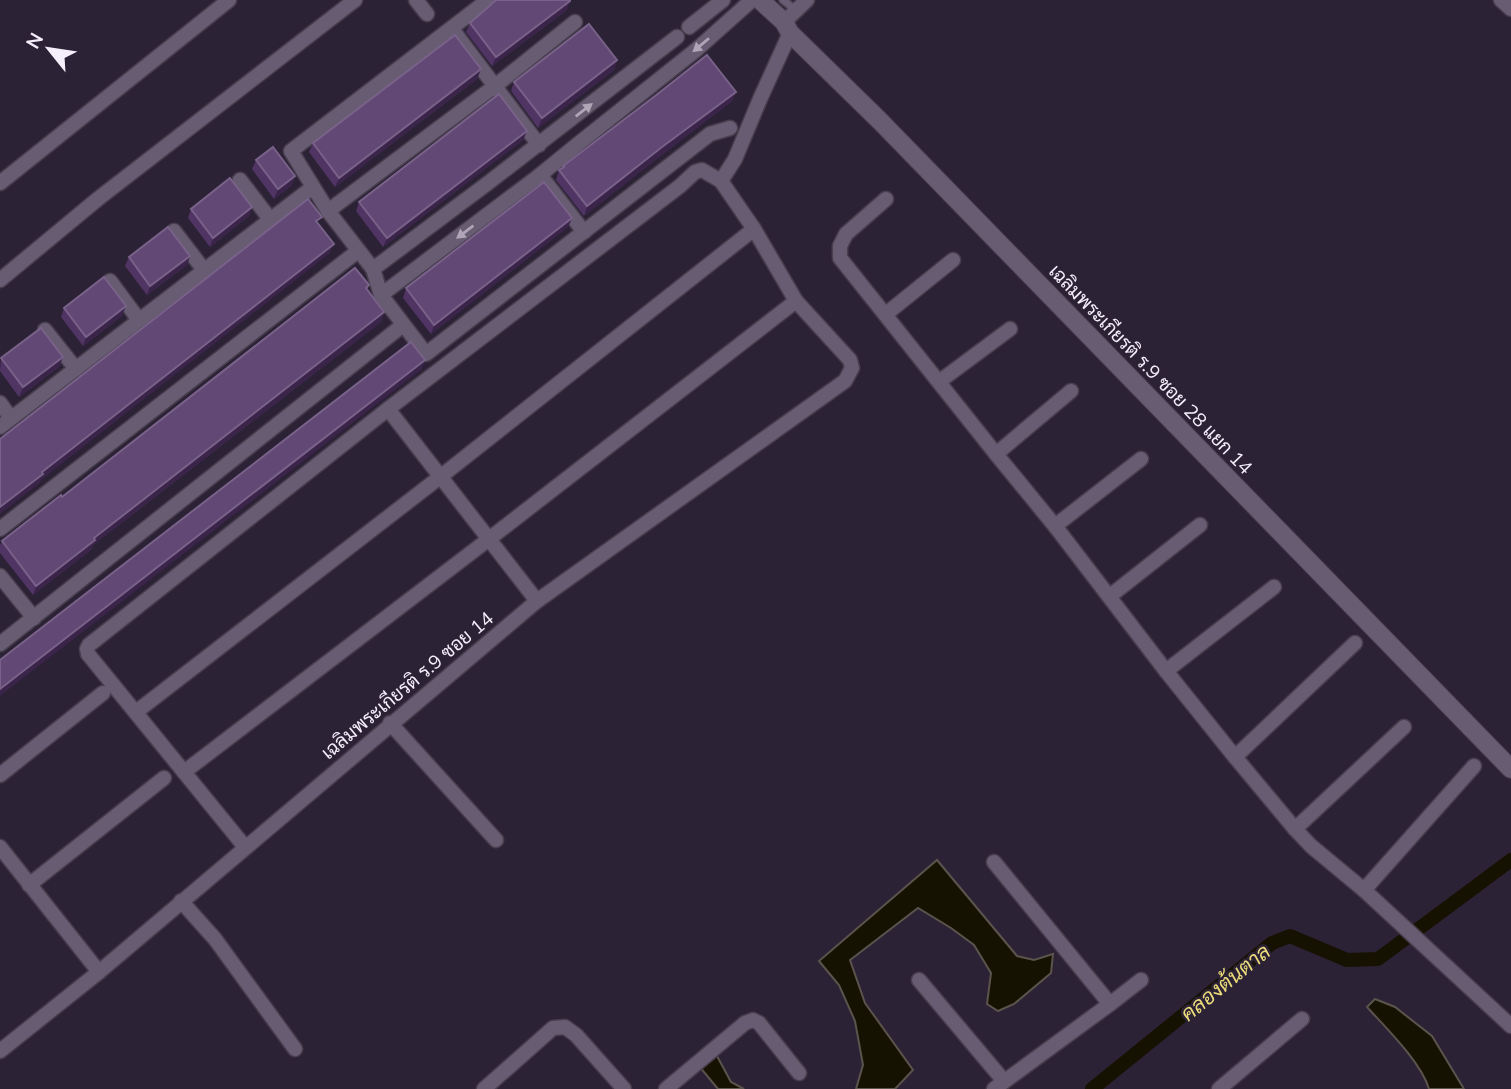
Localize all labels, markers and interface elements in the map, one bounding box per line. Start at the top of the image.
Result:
north arrow [14,14,84,84]
text: N [20,28,48,53]
one-way arrow [693,37,710,52]
one-way arrow [575,103,593,117]
one-way arrow [456,225,474,239]
street label: เฉลิมพระเกียรติ ร.9 ซอย 28 แยก 14 [1044,259,1258,479]
street label: เฉลิมพระเกียรติ ร.9 ซอย 14 [316,606,498,764]
water label: คลองต้นตาล [1175,938,1275,1026]

